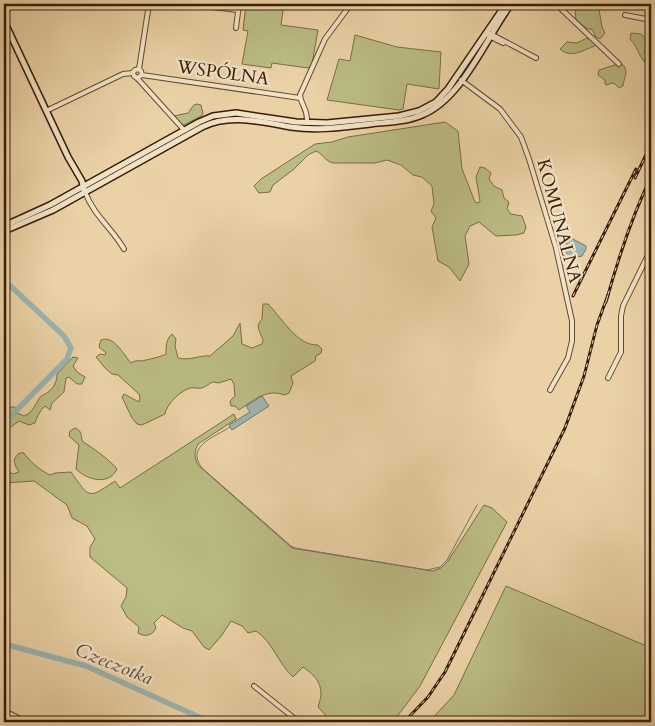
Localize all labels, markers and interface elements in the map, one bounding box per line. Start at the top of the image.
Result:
street label: WSPÓLNA [174,54,271,92]
street label: KOMUNALNA [530,156,588,286]
water label: Czeczotka [71,637,157,691]

